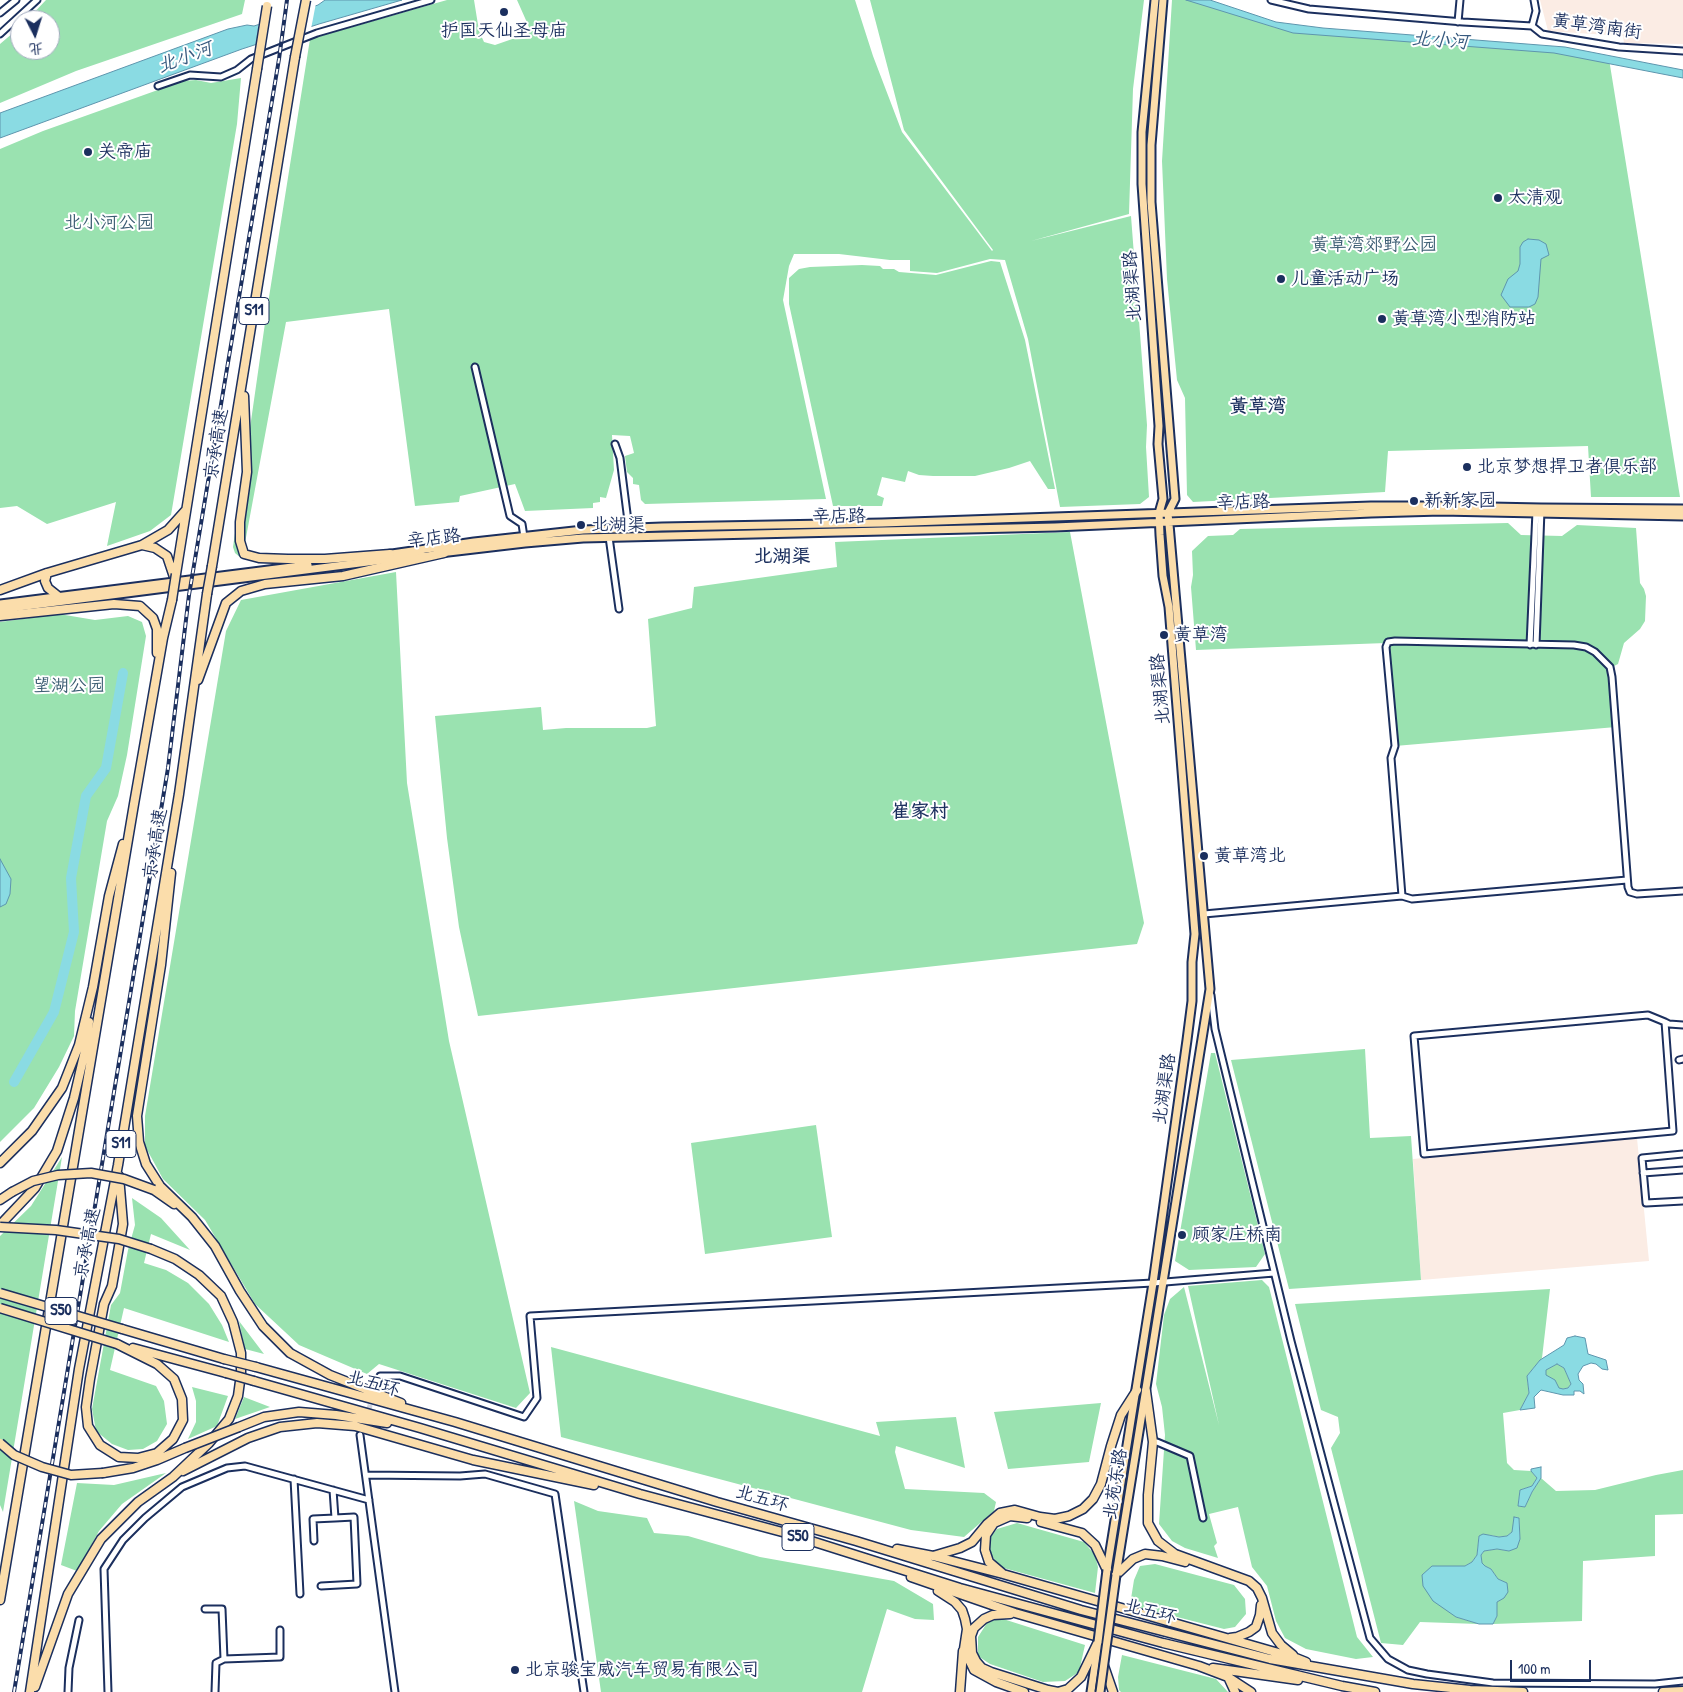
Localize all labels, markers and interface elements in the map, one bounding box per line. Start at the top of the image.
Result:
marker: 护国天仙圣母庙 [498,6,510,18]
north arrow [10,10,60,60]
street label: 黄草湾南街 [1551,10,1643,44]
place label: 护国天仙圣母庙 [441,20,567,42]
water label: 北小河 [1411,28,1469,54]
water label: 北小河 [154,38,216,78]
text: 北 [28,39,44,60]
place label: 关帝庙 [98,141,152,163]
marker: 关帝庙 [82,146,94,158]
place label: 太清观 [1508,187,1562,209]
marker: 太清观 [1492,192,1504,204]
park label: 北小河公园 [64,212,154,234]
park label: 黄草湾郊野公园 [1311,234,1437,256]
street label: 北湖渠路 [1120,249,1146,323]
place label: 儿童活动广场 [1291,268,1399,290]
marker: 儿童活动广场 [1275,273,1287,285]
road number: S11 [239,298,269,324]
place label: 黄草湾小型消防站 [1392,308,1536,330]
marker: 黄草湾小型消防站 [1376,313,1388,325]
district label: 黄草湾 [1230,396,1286,418]
street label: 京承高速 [201,407,233,481]
place label: 北京梦想捍卫者俱乐部 [1477,456,1657,478]
marker: 北京梦想捍卫者俱乐部 [1461,461,1473,473]
place label: 新新家园 [1424,490,1496,512]
street label: 辛店路 [1216,491,1270,515]
marker: 新新家园 [1408,495,1420,507]
street label: 辛店路 [812,506,866,528]
place label: 北湖渠 [591,514,645,536]
marker: 北湖渠 [575,519,587,531]
street label: 辛店路 [406,525,462,553]
district label: 北湖渠 [754,546,810,568]
place label: 黄草湾 [1174,624,1228,646]
marker: 黄草湾 [1158,629,1170,641]
street label: 北湖渠路 [1147,652,1175,726]
park label: 望湖公园 [33,675,105,697]
district label: 崔家村 [892,801,948,823]
street label: 京承高速 [140,807,172,881]
place label: 黄草湾北 [1214,845,1286,867]
marker: 黄草湾北 [1198,850,1210,862]
street label: 北湖渠路 [1149,1052,1181,1126]
road number: S11 [106,1130,136,1158]
street label: 京承高速 [71,1206,105,1280]
place label: 顾家庄桥南 [1192,1224,1282,1246]
marker: 顾家庄桥南 [1176,1229,1188,1241]
road number: S50 [45,1298,77,1324]
street label: 北五环 [344,1367,402,1401]
street label: 北苑东路 [1100,1447,1132,1521]
street label: 北五环 [733,1481,791,1517]
road number: S50 [782,1524,814,1550]
street label: 北五环 [1121,1595,1179,1629]
scale bar [1513,1650,1594,1682]
text: 100 m [1518,1658,1551,1679]
place label: 北京骏宝威汽车贸易有限公司 [525,1659,759,1681]
marker: 北京骏宝威汽车贸易有限公司 [509,1664,521,1676]

